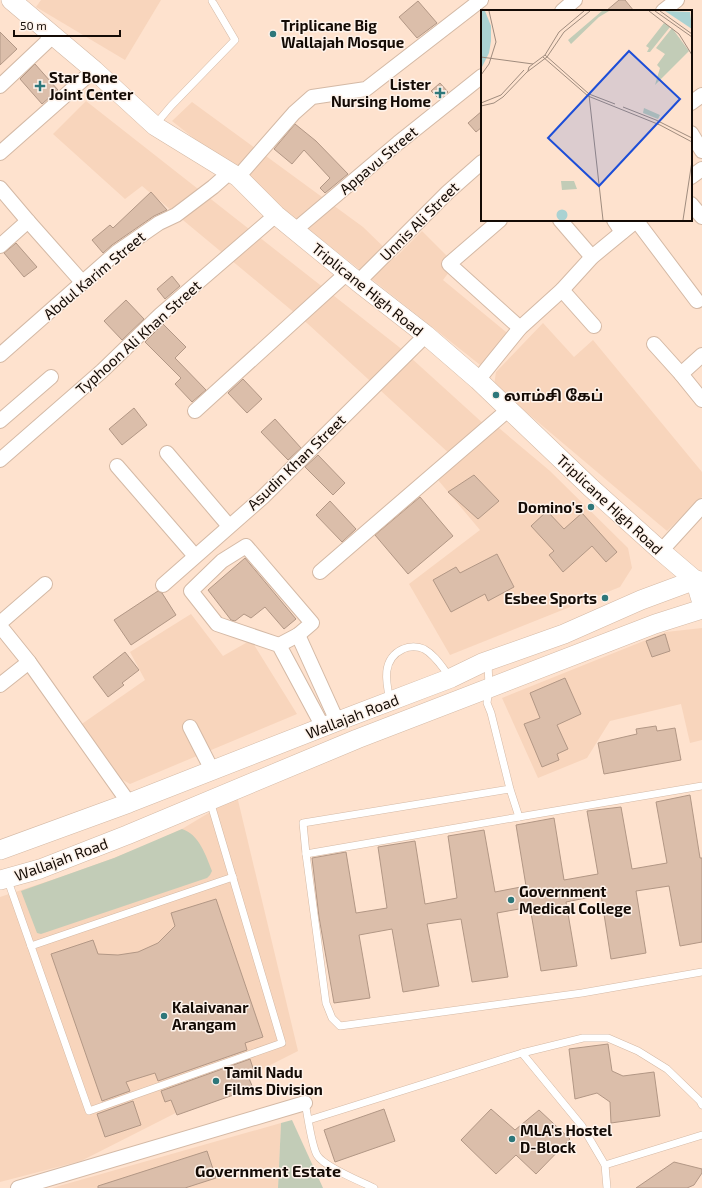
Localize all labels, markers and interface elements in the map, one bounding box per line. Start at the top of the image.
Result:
inset map [481,10,692,221]
scale bar [14,12,120,38]
place label: Triplicane Big Wallajah Mosque [281,16,404,51]
text: 50 m [20,18,47,32]
marker: Triplicane Big Wallajah Mosque [268,29,278,39]
place label: Star Bone Joint Center [49,68,134,103]
place label: Lister Nursing Home [331,75,432,110]
marker: Star Bone Joint Center [34,80,46,92]
marker: Lister Nursing Home [434,87,446,99]
street label: Appavu Street [335,122,421,198]
street label: Unnis Ali Street [376,178,462,264]
street label: Abdul Karim Street [39,227,149,323]
street label: Triplicane High Road [309,238,427,340]
street label: Typhoon Ali Khan Street [72,276,204,398]
place label: லாம்சி கேப் [504,386,603,404]
marker: லாம்சி கேப் [491,390,501,400]
street label: Asudin Khan Street [243,410,349,513]
street label: Triplicane High Road [553,450,667,558]
place label: Domino's [518,498,583,516]
marker: Domino's [586,502,596,512]
place label: Esbee Sports [504,589,597,607]
marker: Esbee Sports [600,593,610,603]
street label: Wallajah Road [303,690,401,743]
street label: Wallajah Road [12,834,110,885]
place label: Government Medical College [519,882,631,917]
marker: Government Medical College [506,895,516,905]
place label: Kalaivanar Arangam [172,998,249,1033]
marker: Kalaivanar Arangam [159,1011,169,1021]
place label: Tamil Nadu Films Division [224,1063,323,1098]
marker: Tamil Nadu Films Division [211,1076,221,1086]
place label: MLA's Hostel D-Block [520,1121,612,1156]
marker: MLA's Hostel D-Block [507,1134,517,1144]
district label: Government Estate [195,1161,341,1180]

